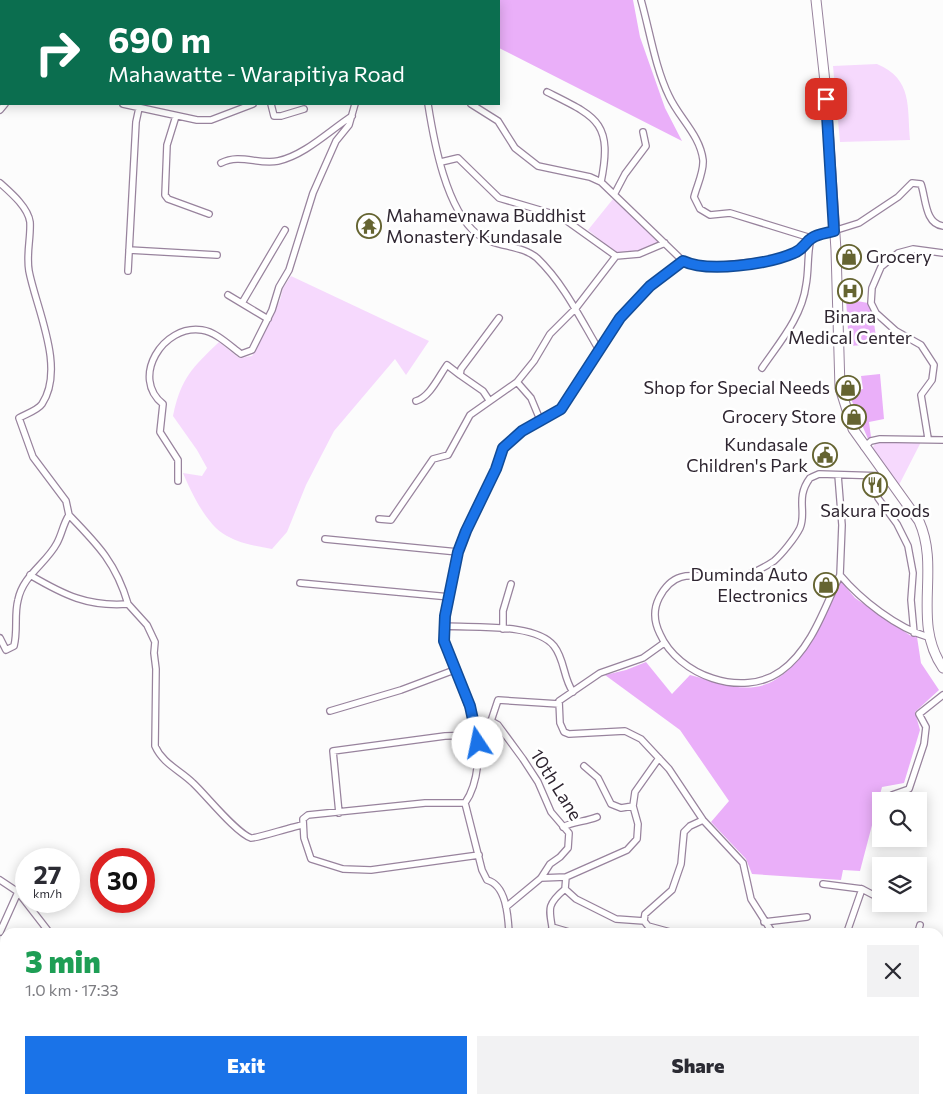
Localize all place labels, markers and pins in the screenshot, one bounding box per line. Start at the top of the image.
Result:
pin [805,78,847,120]
place label: Mahamevnawa Buddhist Monastery Kundasale [386,204,586,247]
temple icon: Mahamevnawa Buddhist Monastery Kundasale [356,213,382,239]
shop icon: Grocery [836,244,862,270]
place label: Grocery [866,245,932,267]
hospital icon: Binara Medical Center [837,278,863,304]
place label: Binara Medical Center [788,305,912,348]
shop icon: Shop for Special Needs [835,375,861,401]
place label: Shop for Special Needs [643,376,830,398]
shop icon: Grocery Store [841,404,867,430]
place label: Grocery Store [722,405,836,427]
place label: Kundasale Children's Park [686,433,808,476]
public building icon: Kundasale Children's Park [812,442,838,468]
restaurant icon: Sakura Foods [862,472,888,498]
place label: Sakura Foods [820,499,930,521]
place label: Duminda Auto Electronics [690,563,808,606]
shop icon: Duminda Auto Electronics [813,572,839,598]

